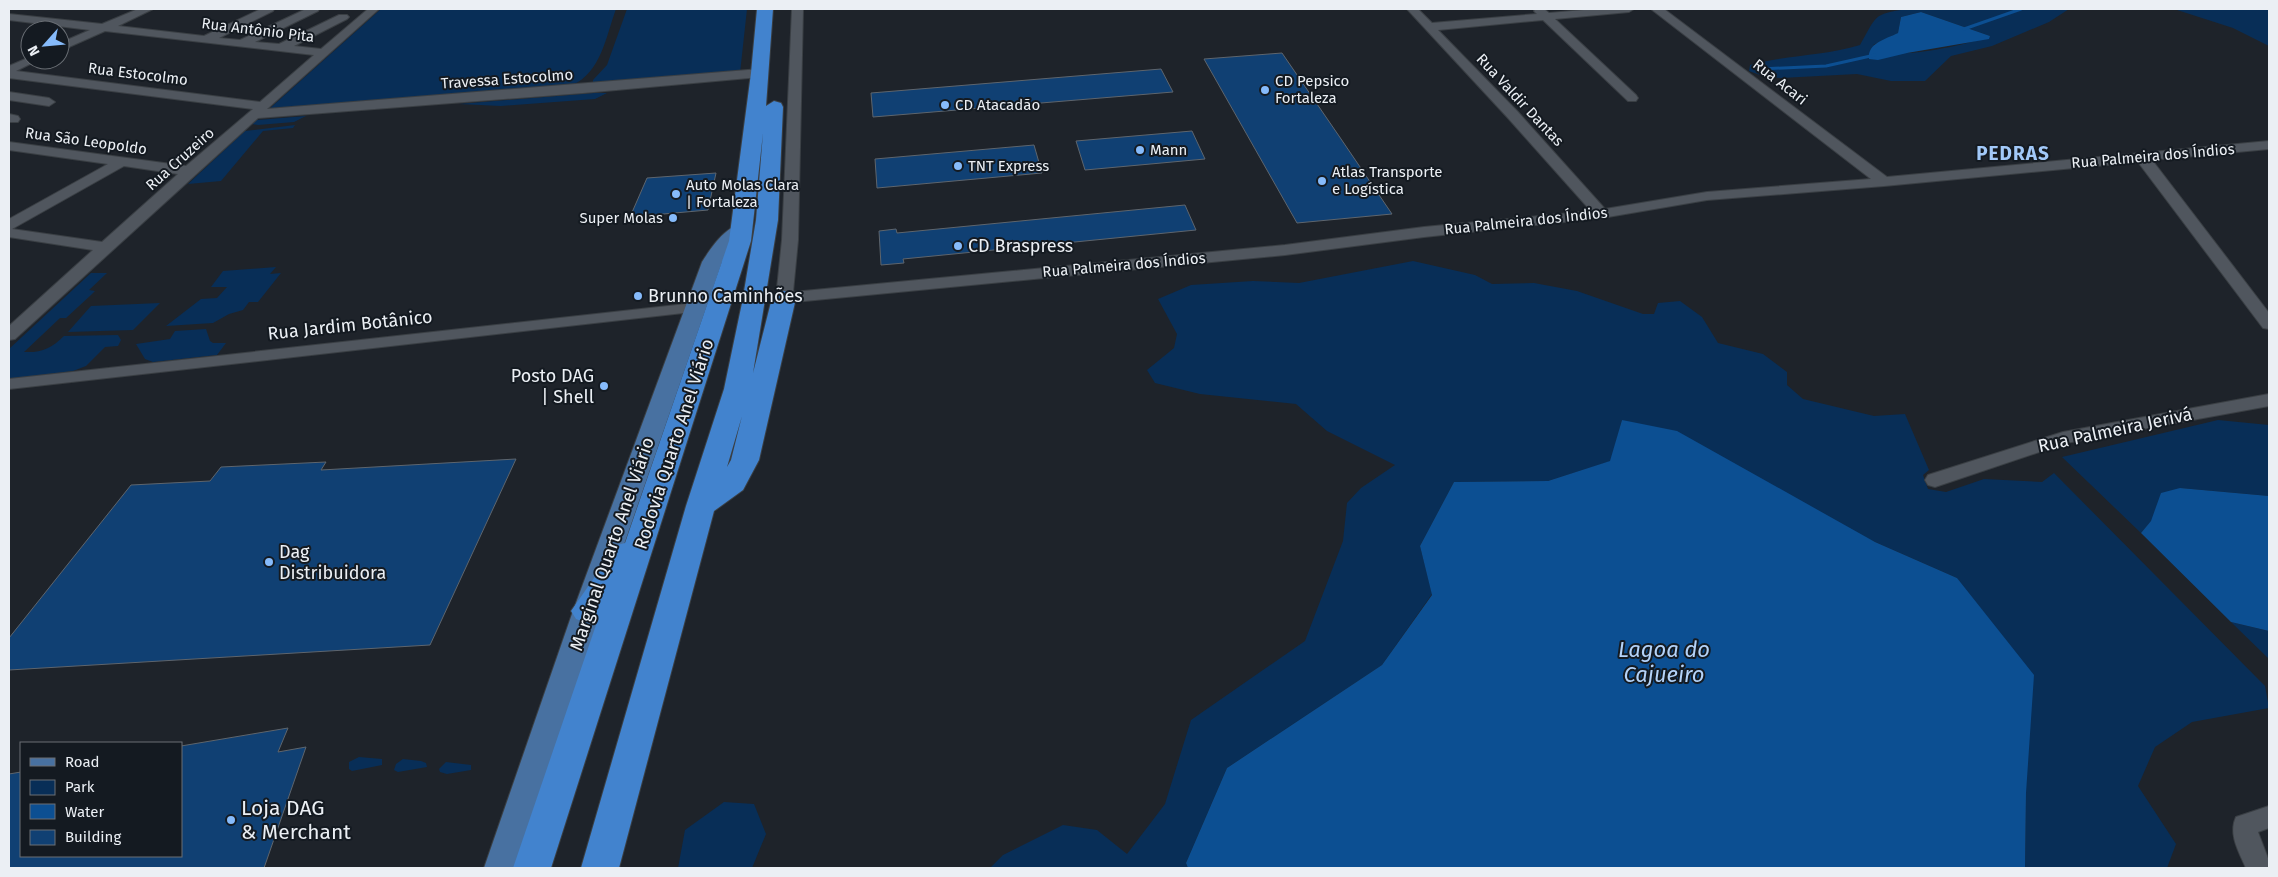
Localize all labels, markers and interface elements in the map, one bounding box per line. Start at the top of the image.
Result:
street label: Rua Antônio Pita [201,14,315,46]
north arrow [20,20,70,70]
text: N [24,43,44,59]
street label: Rua Valdir Dantas [1473,50,1567,150]
street label: Rua Acari [1749,55,1811,109]
street label: Rua Estocolmo [87,59,189,89]
street label: Travessa Estocolmo [440,65,574,93]
place label: CD Pepsico Fortaleza [1275,72,1349,107]
marker: CD Pepsico Fortaleza [1259,84,1271,96]
place label: CD Atacadão [955,96,1040,114]
marker: CD Atacadão [939,99,951,111]
street label: Rua São Leopoldo [24,124,148,158]
street label: Rua Cruzeiro [142,124,218,194]
street label: Rua Palmeira dos Índios [2071,140,2235,172]
place label: Mann [1150,141,1187,159]
district label: PEDRAS [1976,142,2050,165]
marker: Mann [1134,144,1146,156]
place label: TNT Express [968,157,1049,175]
marker: TNT Express [952,160,964,172]
place label: Atlas Transporte e Logística [1332,163,1443,198]
marker: Atlas Transporte e Logística [1316,175,1328,187]
place label: Auto Molas Clara | Fortaleza [686,176,799,211]
marker: Auto Molas Clara | Fortaleza [670,188,682,200]
street label: Rua Palmeira dos Índios [1444,203,1608,239]
place label: Super Molas [579,209,663,227]
marker: Super Molas [667,212,679,224]
place label: CD Braspress [968,235,1073,257]
marker: CD Braspress [952,240,964,252]
street label: Rua Palmeira dos Índios [1042,249,1206,281]
place label: Brunno Caminhões [648,285,803,307]
marker: Brunno Caminhões [632,290,644,302]
street label: Rua Jardim Botânico [266,305,434,345]
street label: Rodovia Quarto Anel Viário [630,336,718,552]
place label: Posto DAG | Shell [511,365,594,408]
marker: Posto DAG | Shell [598,380,610,392]
street label: Rua Palmeira Jerivá [2036,403,2194,457]
street label: Marginal Quarto Anel Viário [565,434,659,654]
place label: Dag Distribuidora [279,541,386,584]
marker: Dag Distribuidora [263,556,275,568]
water label: Lagoa do Cajueiro [1618,636,1710,688]
legend [20,742,182,857]
text: Road [65,753,100,771]
text: Park [65,778,95,796]
place label: Loja DAG & Merchant [241,795,351,845]
text: Water [65,803,104,821]
marker: Loja DAG & Merchant [225,814,237,826]
text: Building [65,828,121,846]

